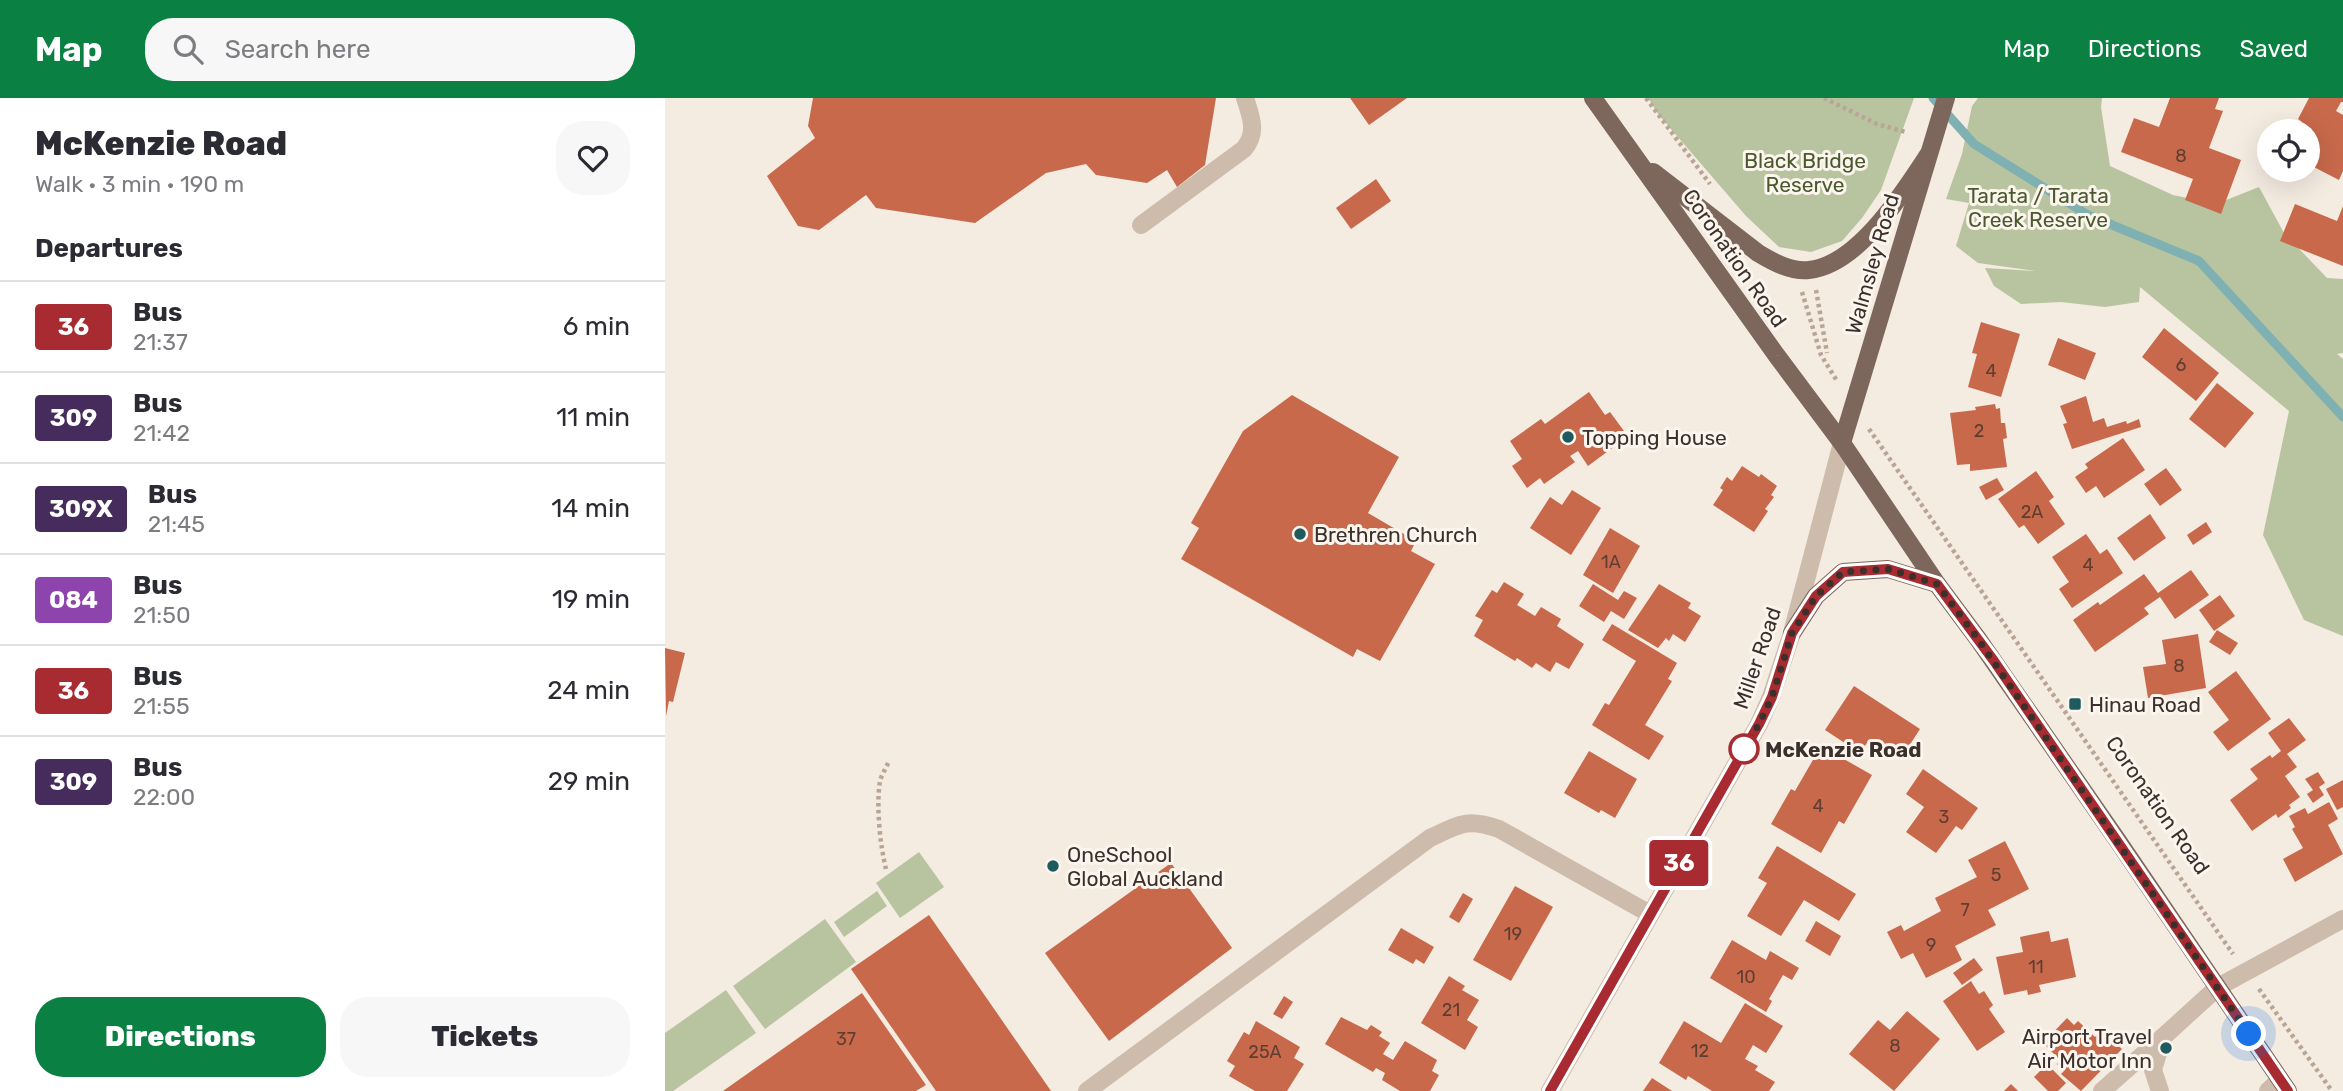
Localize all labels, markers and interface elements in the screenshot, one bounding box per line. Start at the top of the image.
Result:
search box [145,18,635,81]
text: Map [35,30,103,69]
icon: search [169,30,207,68]
text: Search here [225,34,370,65]
text: Map [2003,35,2050,63]
text: Directions [2088,35,2201,63]
text: Saved [2239,35,2308,63]
map controls [2257,119,2320,182]
button: locate [2257,119,2320,182]
button: heart [556,121,630,195]
text: McKenzie Road [35,124,287,163]
house number: 8 [2175,145,2187,167]
park label: Black Bridge Reserve [1744,148,1866,197]
text: Walk · 3 min · 190 m [35,170,244,198]
park label: Tarata / Tarata Creek Reserve [1967,183,2109,232]
street label: Coronation Road [1678,184,1792,332]
street label: Walmsley Road [1840,191,1904,337]
text: Departures [35,233,183,264]
text: Bus [133,297,182,328]
text: 6 min [563,311,630,342]
text: 36 [58,313,89,341]
text: 21:37 [133,328,188,356]
house number: 6 [2176,354,2187,376]
house number: 4 [1985,360,1997,382]
text: Bus [133,388,182,419]
text: 11 min [556,402,630,433]
text: 309 [50,404,97,432]
text: 21:42 [133,419,190,447]
house number: 2 [1974,420,1984,442]
place label: Topping House [1582,425,1727,450]
marker: Topping House [1560,429,1576,445]
text: Bus [148,479,197,510]
text: 14 min [551,493,630,524]
text: 309X [49,495,113,523]
house number: 2A [2021,501,2043,523]
text: 21:45 [148,510,205,538]
place label: Brethren Church [1314,522,1477,547]
marker: Brethren Church [1292,526,1308,542]
house number: 1A [1601,551,1621,573]
house number: 4 [2082,554,2094,576]
text: Bus [133,570,182,601]
text: 19 min [552,584,630,615]
text: 084 [49,586,98,614]
text: 21:50 [133,601,191,629]
street label: Miller Road [1728,604,1786,712]
house number: 8 [2173,655,2185,677]
text: Bus [133,661,182,692]
text: 24 min [547,675,630,706]
text: 36 [58,677,89,705]
text: 21:55 [133,692,190,720]
place label: Hinau Road [2089,692,2201,717]
marker: Hinau Road [2067,696,2083,712]
street label: Coronation Road [2101,731,2215,879]
marker: McKenzie Road [1729,734,1759,764]
place label: McKenzie Road [1765,737,1921,762]
text: Bus [133,752,182,783]
text: 29 min [548,766,630,797]
text: 309 [50,768,97,796]
text: 22:00 [133,783,195,811]
house number: 4 [1812,795,1824,817]
house number: 3 [1939,806,1949,828]
line badge: 36 [1647,840,1711,886]
place label: OneSchool Global Auckland [1067,842,1223,891]
text: 36 [1663,849,1695,877]
marker: OneSchool Global Auckland [1045,858,1061,874]
house number: 5 [1991,864,2001,886]
house number: 7 [1960,899,1970,921]
house number: 19 [1504,923,1522,945]
house number: 9 [1926,934,1936,956]
house number: 11 [2028,956,2044,978]
house number: 10 [1736,966,1756,988]
button: Directions [35,997,326,1077]
button: Tickets [340,997,630,1077]
house number: 21 [1442,999,1460,1021]
your location [2231,1016,2266,1051]
place label: Airport Travel Air Motor Inn [2022,1024,2152,1073]
house number: 37 [836,1028,856,1050]
house number: 8 [1889,1035,1901,1057]
house number: 12 [1691,1040,1709,1062]
marker: Airport Travel Air Motor Inn [2158,1040,2174,1056]
house number: 25A [1248,1041,1282,1063]

